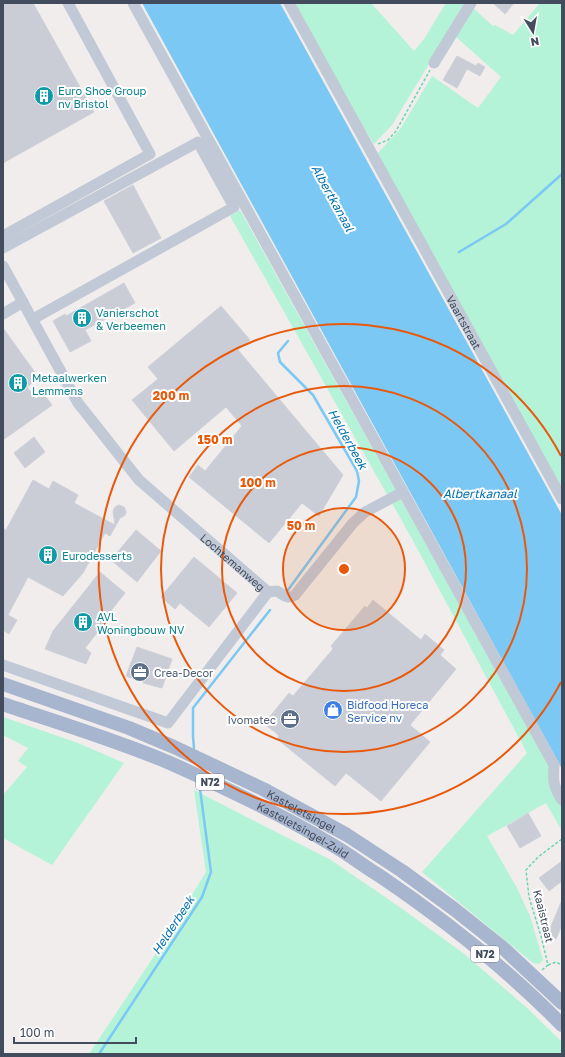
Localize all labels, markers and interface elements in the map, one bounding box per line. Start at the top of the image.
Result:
north arrow [513,12,553,52]
text: N [530,35,540,49]
place label: Euro Shoe Group nv Bristol [58,84,147,110]
building icon: Euro Shoe Group nv Bristol [33,85,55,107]
water label: Albertkanaal [309,162,358,235]
street label: Vaartstraat [445,293,484,351]
place label: Vanierschot & Verbeemen [96,306,166,332]
building icon: Vanierschot & Verbeemen [71,307,93,329]
place label: Metaalwerken Lemmens [32,371,107,397]
building icon: Metaalwerken Lemmens [7,372,29,394]
text: 200 m [153,388,189,403]
water label: Helderbeek [325,406,371,473]
text: 150 m [198,432,232,447]
text: 100 m [240,475,276,490]
water label: Albertkanaal [443,486,518,501]
text: 50 m [287,518,315,533]
street label: Lochtemanweg [198,530,268,593]
building icon: Eurodesserts [37,544,59,566]
place label: Eurodesserts [62,549,132,562]
centre of rings [337,562,351,576]
place label: AVL Woningbouw NV [97,610,185,636]
building icon: AVL Woningbouw NV [72,611,94,633]
office icon: Crea-Decor [129,661,151,683]
place label: Crea-Decor [154,666,214,679]
place label: Bidfood Horeca Service nv [347,698,428,724]
shop icon: Bidfood Horeca Service nv [322,699,344,721]
office icon: Ivomatec [279,708,301,730]
place label: Ivomatec [227,713,276,726]
road number: N72 [196,774,224,790]
street label: Kasteletsingel [265,786,339,835]
street label: Kasteletsingel-Zuid [255,798,352,860]
street label: Kaaistraat [531,888,557,944]
water label: Helderbeek [148,892,198,957]
road number: N72 [471,946,499,962]
scale bar [14,1019,136,1045]
text: 100 m [20,1025,54,1040]

